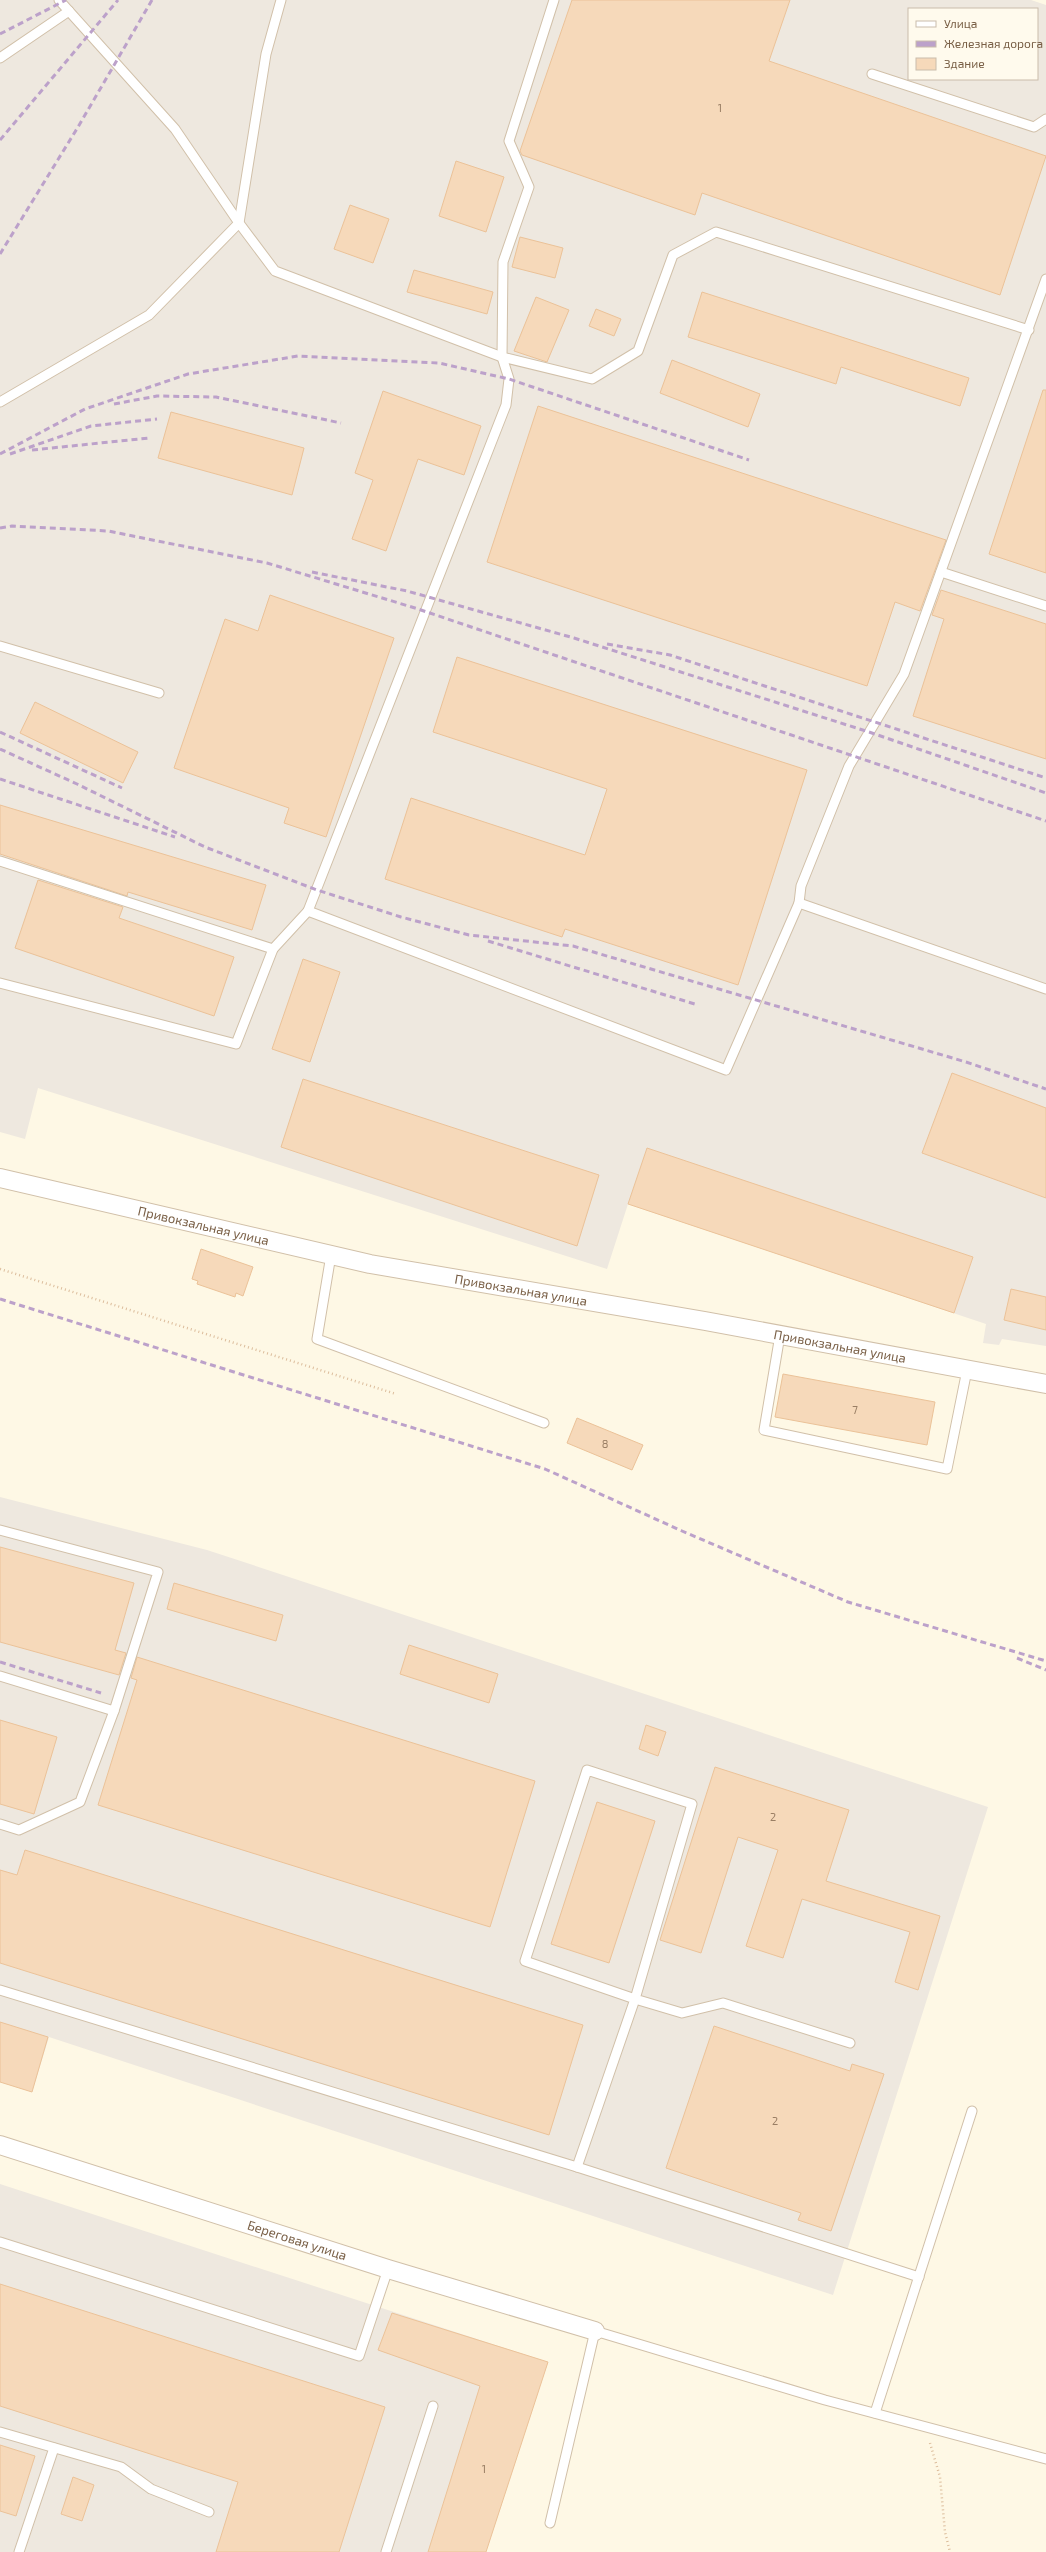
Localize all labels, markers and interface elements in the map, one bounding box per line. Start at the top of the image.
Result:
legend [908,8,1038,80]
text: Улица [944,16,977,30]
text: Железная дорога [944,36,1043,50]
text: Здание [944,56,985,70]
house number: 1 [718,101,722,114]
street label: Привокзальная улица [136,1202,271,1248]
street label: Привокзальная улица [453,1271,589,1309]
street label: Привокзальная улица [773,1326,908,1366]
house number: 7 [852,1403,858,1416]
house number: 8 [602,1437,608,1450]
house number: 2 [770,1810,776,1823]
house number: 2 [772,2114,778,2127]
street label: Береговая улица [245,2217,349,2263]
house number: 1 [482,2462,486,2475]

